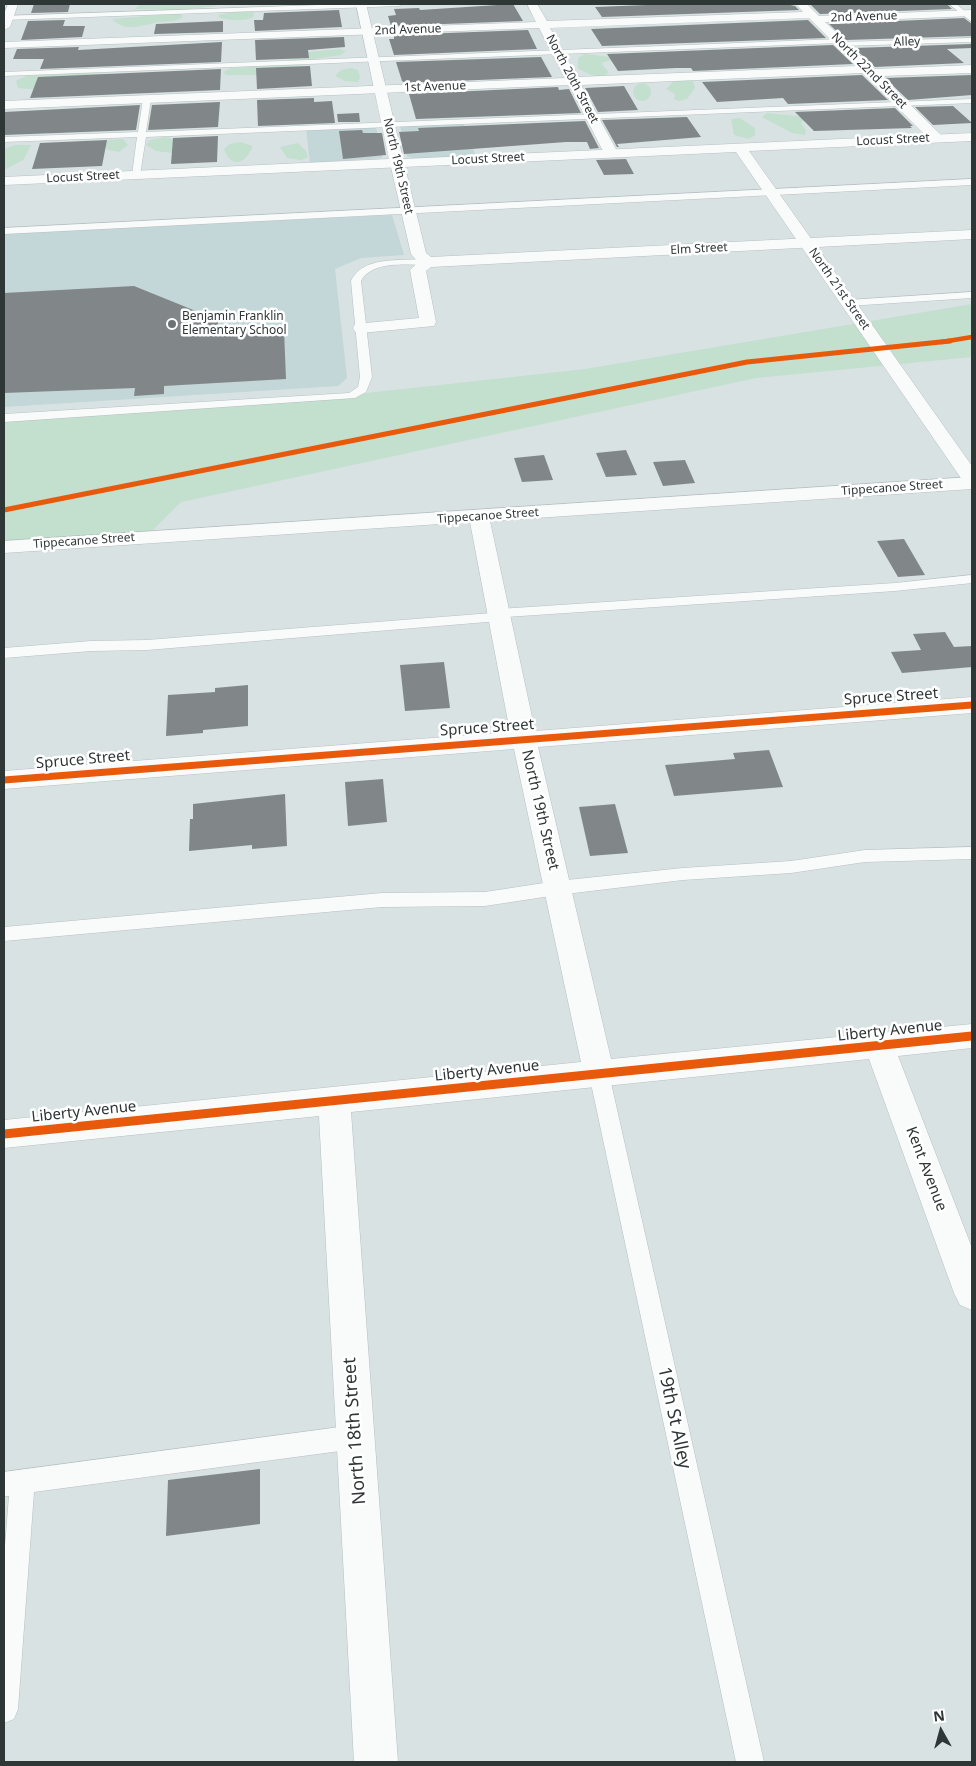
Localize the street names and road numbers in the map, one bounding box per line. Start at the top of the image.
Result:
street label: 2nd Avenue [830,9,898,25]
street label: 2nd Avenue [374,22,442,38]
street label: North 22nd Street [828,30,910,112]
street label: North 20th Street [543,32,601,126]
street label: Alley [894,34,920,50]
street label: 1st Avenue [404,79,466,95]
street label: North 19th Street [380,116,416,216]
street label: Locust Street [856,131,930,149]
street label: Locust Street [451,150,525,168]
street label: Locust Street [46,168,120,186]
street label: Elm Street [670,240,728,258]
street label: North 21st Street [805,245,873,333]
street label: Tippecanoe Street [841,477,943,499]
street label: Tippecanoe Street [437,505,539,527]
street label: Tippecanoe Street [33,530,135,552]
street label: Spruce Street [843,685,939,709]
street label: Spruce Street [439,716,535,740]
street label: Spruce Street [35,747,131,773]
street label: North 19th Street [517,748,563,872]
street label: Liberty Avenue [837,1017,943,1045]
street label: Liberty Avenue [434,1057,540,1085]
street label: Liberty Avenue [31,1098,137,1126]
street label: Kent Avenue [902,1124,950,1214]
street label: North 18th Street [339,1357,371,1505]
street label: 19th St Alley [653,1365,695,1471]

